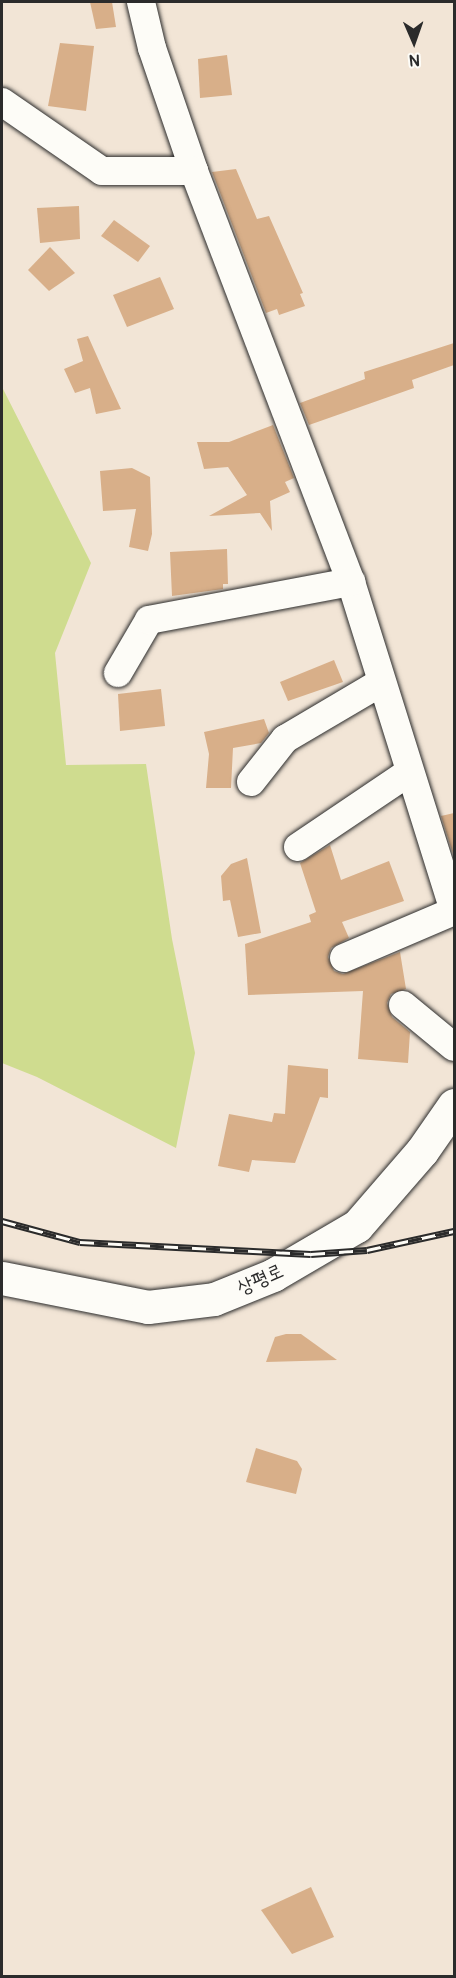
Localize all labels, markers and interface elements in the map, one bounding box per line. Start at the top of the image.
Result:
north arrow [384,12,444,72]
text: N [409,50,420,70]
street label: 상평로 [233,1258,287,1300]

